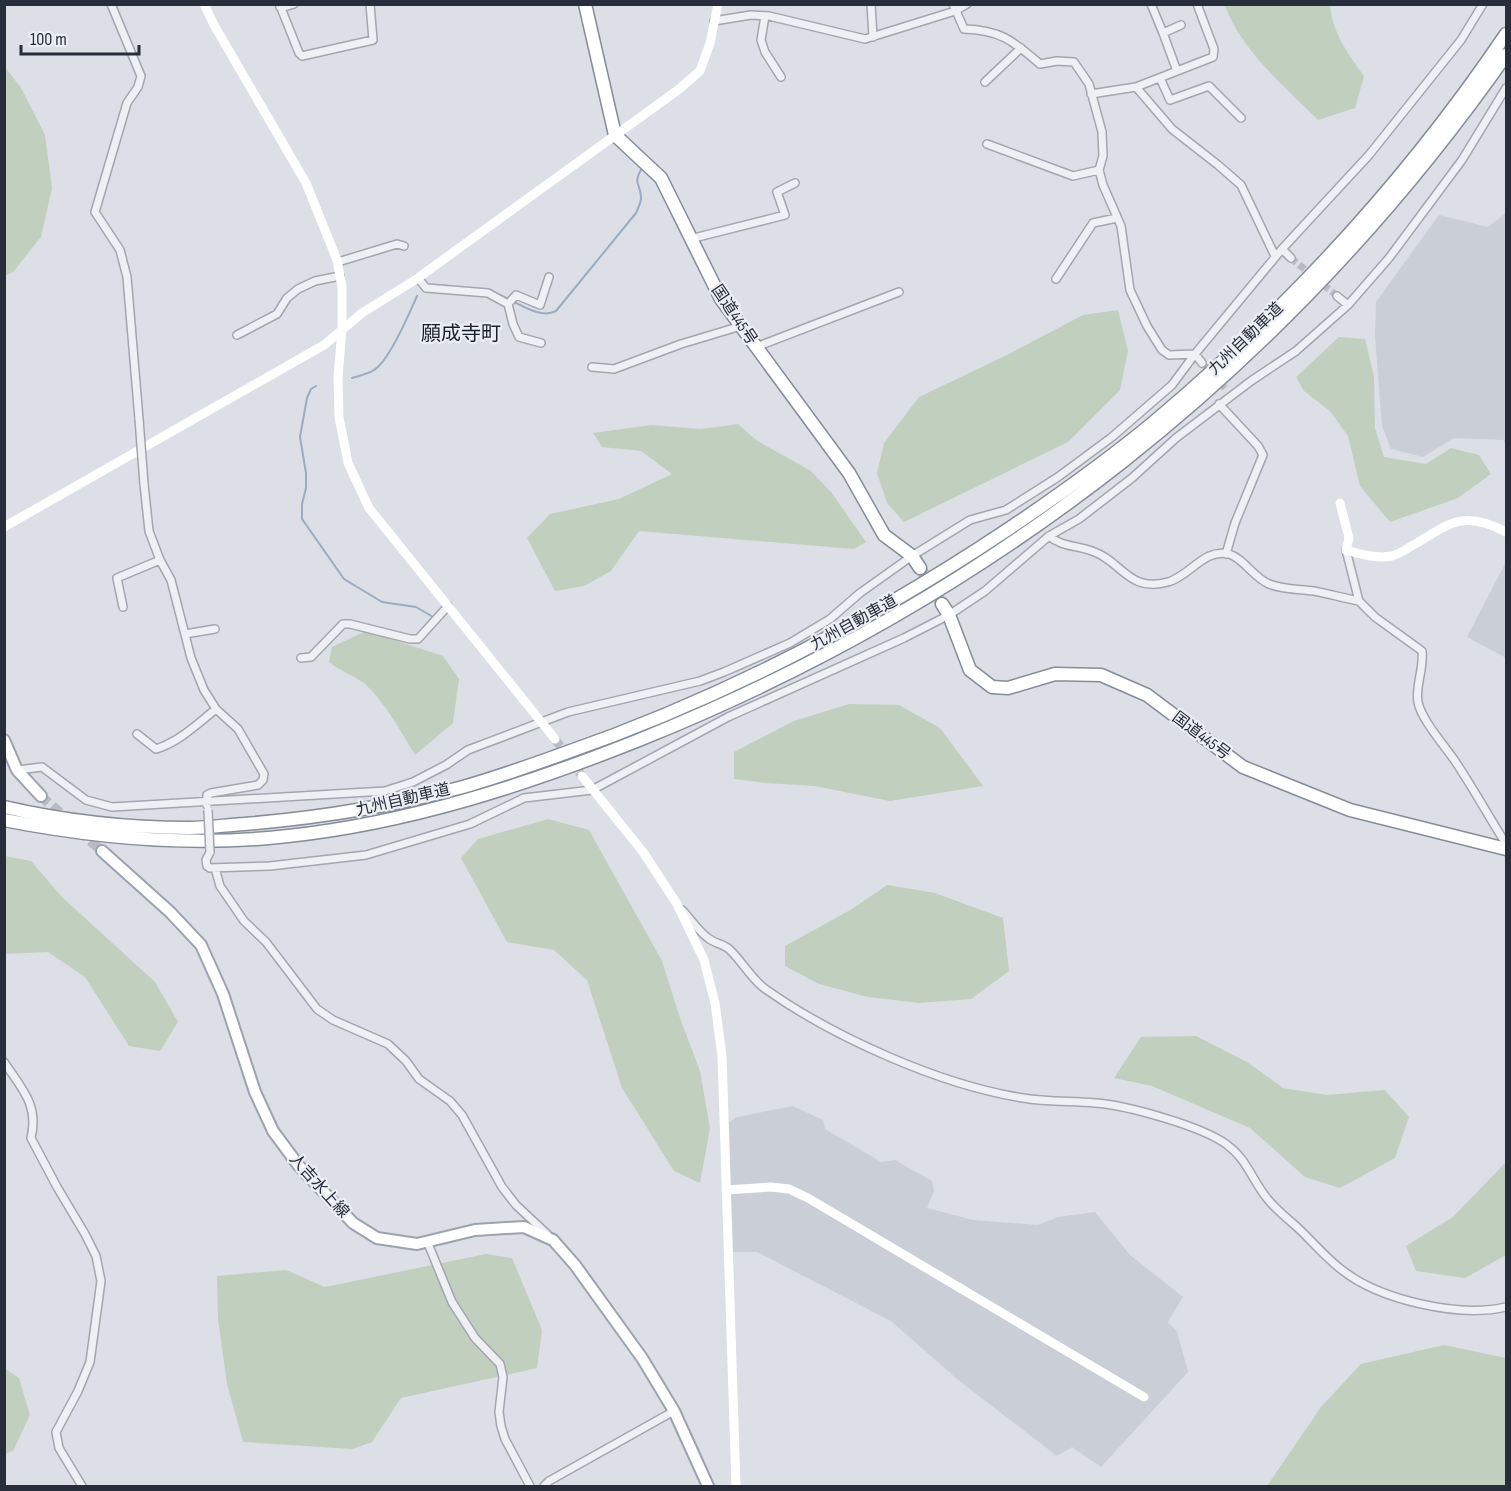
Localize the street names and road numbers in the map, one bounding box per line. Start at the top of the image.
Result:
street label: 国道445号 [707,282,761,348]
street label: 九州自動車道 [1205,299,1287,379]
street label: 九州自動車道 [807,591,901,655]
street label: 国道445号 [1168,708,1234,764]
street label: 九州自動車道 [354,780,452,820]
street label: 人吉水上線 [285,1150,353,1222]

